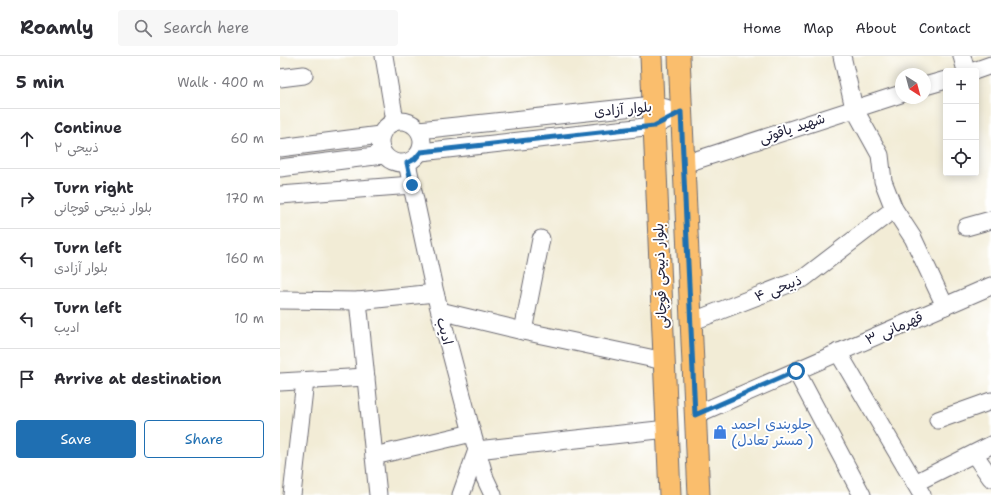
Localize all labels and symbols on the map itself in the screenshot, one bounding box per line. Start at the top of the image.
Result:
north arrow [895,68,931,104]
street label: بلوار آزادی [593,98,653,120]
street label: شهید یاقوتی [757,109,827,147]
route end [403,176,421,194]
street label: بلوار ذبیحی قوچانی [649,223,672,329]
street label: ذبیحی ۴ [752,270,804,306]
street label: قهرمانی ۳ [862,307,926,349]
street label: ادیب [433,315,457,347]
route start [787,362,805,380]
place label: جلوبندی احمد (مستر تعادل ) [731,415,814,449]
shop icon: جلوبندی احمد (مستر تعادل ) [712,424,728,440]

